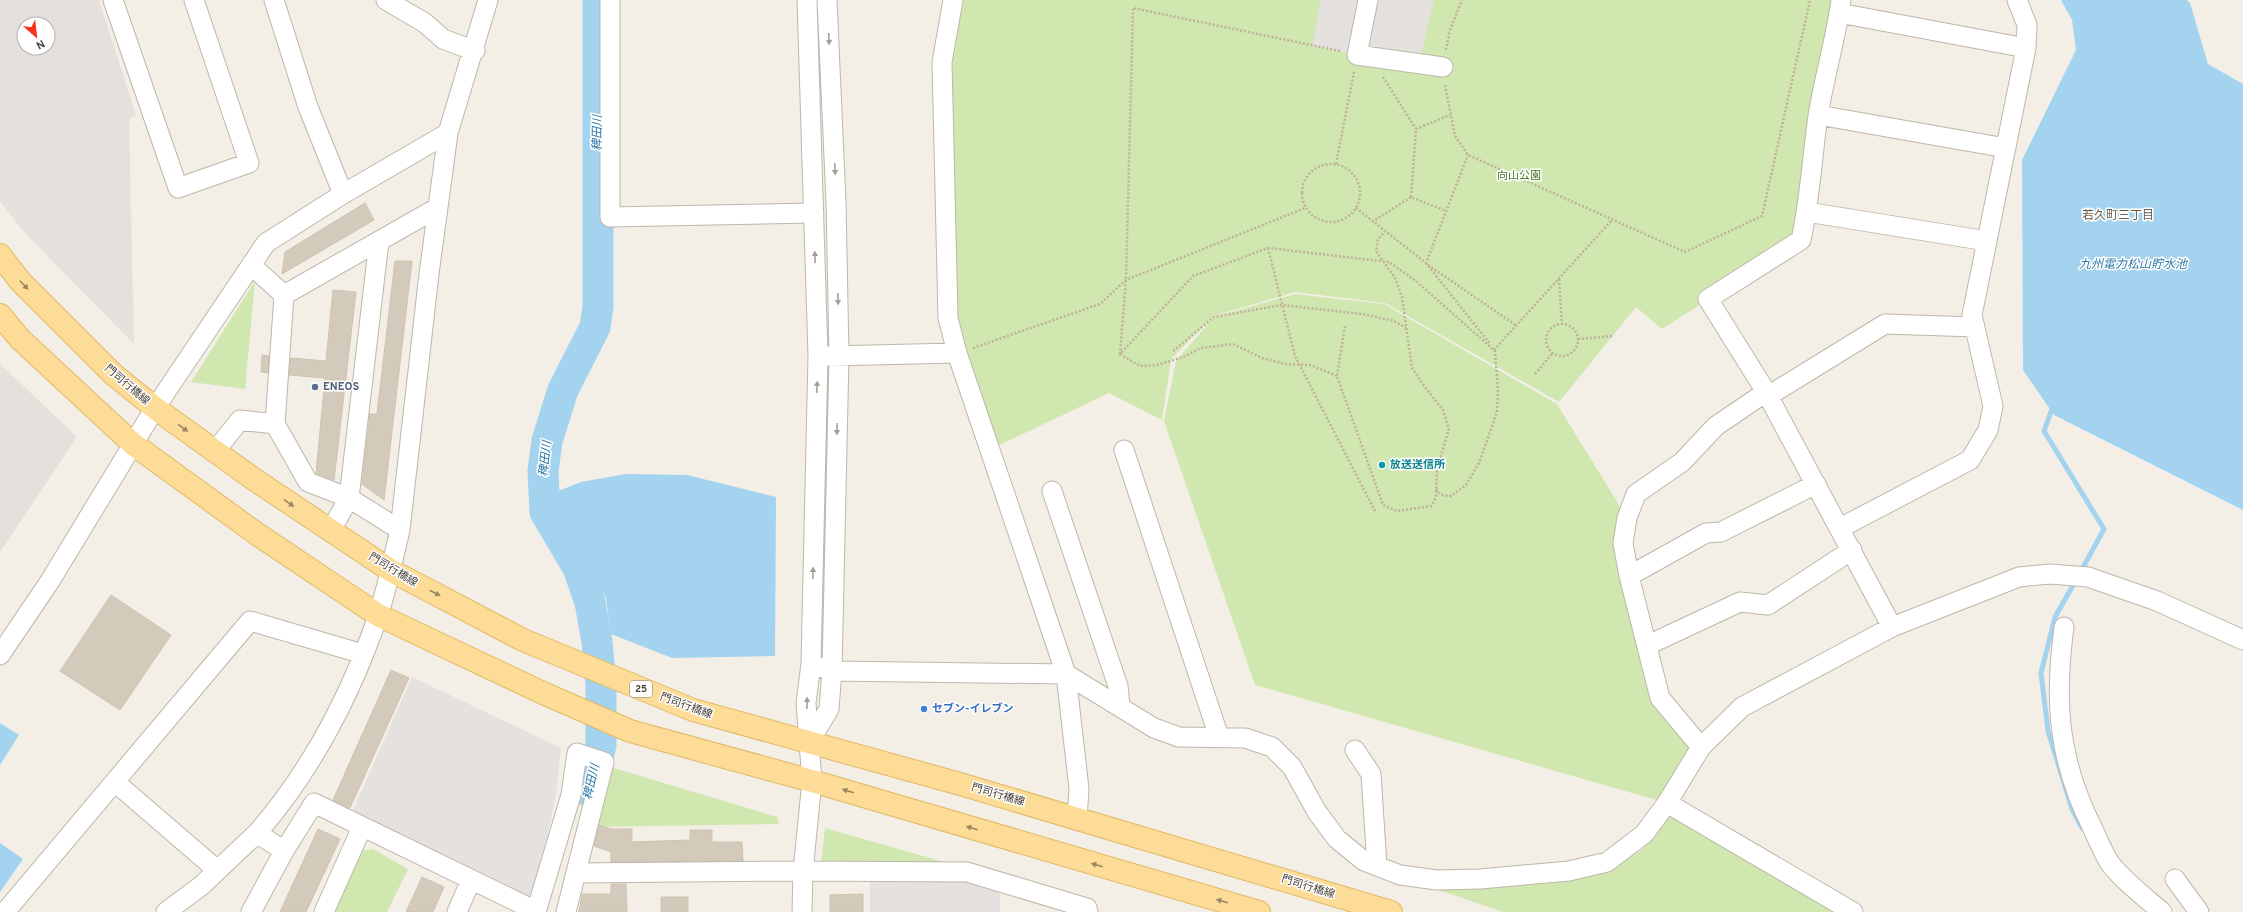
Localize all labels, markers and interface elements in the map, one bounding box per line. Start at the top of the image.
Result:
north arrow [16,16,56,56]
one-way arrow [826,33,832,46]
text: N [33,36,47,52]
water label: 稗田川 [590,113,606,151]
one-way arrow [831,163,838,175]
park label: 向山公園 [1497,169,1541,183]
district label: 若久町三丁目 [2082,208,2154,224]
one-way arrow [812,250,818,263]
water label: 九州電力松山貯水池 [2079,257,2188,273]
one-way arrow [19,280,29,290]
one-way arrow [835,293,841,306]
street label: 門司行橋線 [102,362,152,408]
place label: ENEOS [323,380,359,394]
one-way arrow [814,380,820,393]
marker: ENEOS [310,382,320,392]
one-way arrow [833,423,840,435]
one-way arrow [177,424,188,432]
water label: 稗田川 [536,438,556,478]
place label: 放送送信所 [1390,458,1445,472]
marker: 放送送信所 [1377,460,1387,470]
one-way arrow [283,499,295,506]
street label: 門司行橋線 [366,550,420,590]
one-way arrow [810,566,816,579]
one-way arrow [429,590,441,597]
road number: 25 [630,681,652,697]
street label: 門司行橋線 [658,690,714,722]
one-way arrow [804,696,810,709]
place label: セブン-イレブン [932,702,1014,716]
marker: セブン-イレブン [919,704,929,714]
water label: 稗田川 [580,761,604,801]
street label: 門司行橋線 [970,781,1026,809]
one-way arrow [841,788,853,794]
one-way arrow [966,825,978,831]
one-way arrow [1091,862,1103,868]
street label: 門司行橋線 [1280,872,1336,902]
one-way arrow [1216,898,1228,904]

